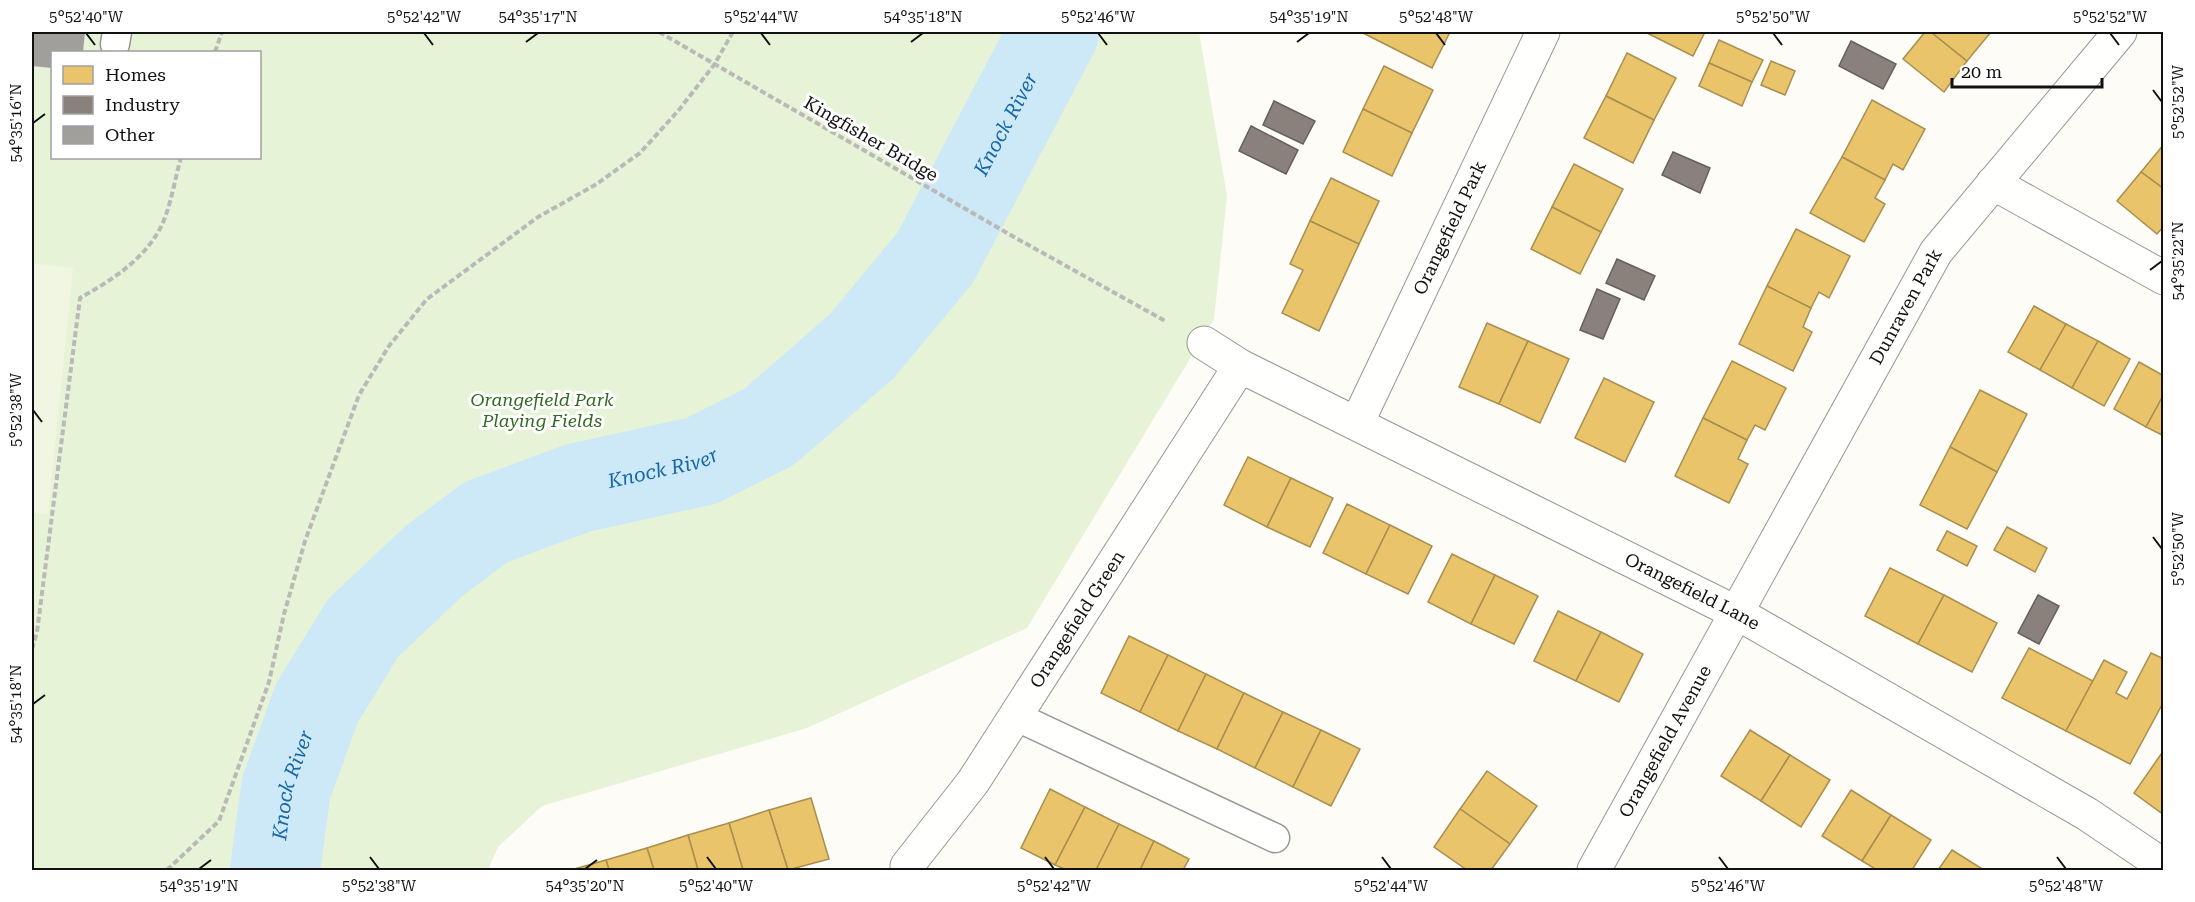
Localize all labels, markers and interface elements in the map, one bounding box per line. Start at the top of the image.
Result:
text: 5°52'40"W [49,8,124,26]
text: 5°52'42"W [387,8,462,26]
text: 54°35'17"N [498,8,578,26]
text: 5°52'44"W [724,8,799,26]
text: 54°35'18"N [883,8,963,26]
text: 5°52'46"W [1061,8,1136,26]
text: 54°35'19"N [1269,8,1349,26]
text: 5°52'48"W [1399,8,1474,26]
text: 5°52'50"W [1736,8,1811,26]
text: 5°52'52"W [2073,8,2148,26]
legend [51,51,261,159]
scale bar [1952,51,2102,89]
text: 20 m [1961,61,2002,82]
text: Homes [105,64,166,85]
text: 5°52'52"W [2169,64,2187,139]
water label: Knock River [968,68,1043,180]
text: 54°35'16"N [7,83,25,163]
street label: Kingfisher Bridge [800,92,942,186]
text: Industry [105,94,180,115]
text: Other [105,124,155,145]
street label: Orangefield Park [1409,157,1490,298]
text: 54°35'22"N [2169,221,2187,301]
street label: Dunraven Park [1865,245,1946,368]
text: 5°52'38"W [7,372,25,447]
park label: Orangefield Park Playing Fields [470,389,614,431]
water label: Knock River [604,442,723,493]
text: 5°52'50"W [2169,511,2187,586]
street label: Orangefield Green [1025,546,1129,692]
street label: Orangefield Lane [1621,548,1764,634]
street label: Orangefield Avenue [1614,661,1715,821]
text: 54°35'18"N [7,664,25,744]
water label: Knock River [267,726,318,842]
text: 54°35'19"N [159,877,239,895]
text: 5°52'38"W [342,877,417,895]
text: 54°35'20"N [545,877,625,895]
text: 5°52'40"W [679,877,754,895]
text: 5°52'42"W [1017,877,1092,895]
text: 5°52'44"W [1354,877,1429,895]
text: 5°52'46"W [1691,877,1766,895]
text: 5°52'48"W [2029,877,2104,895]

